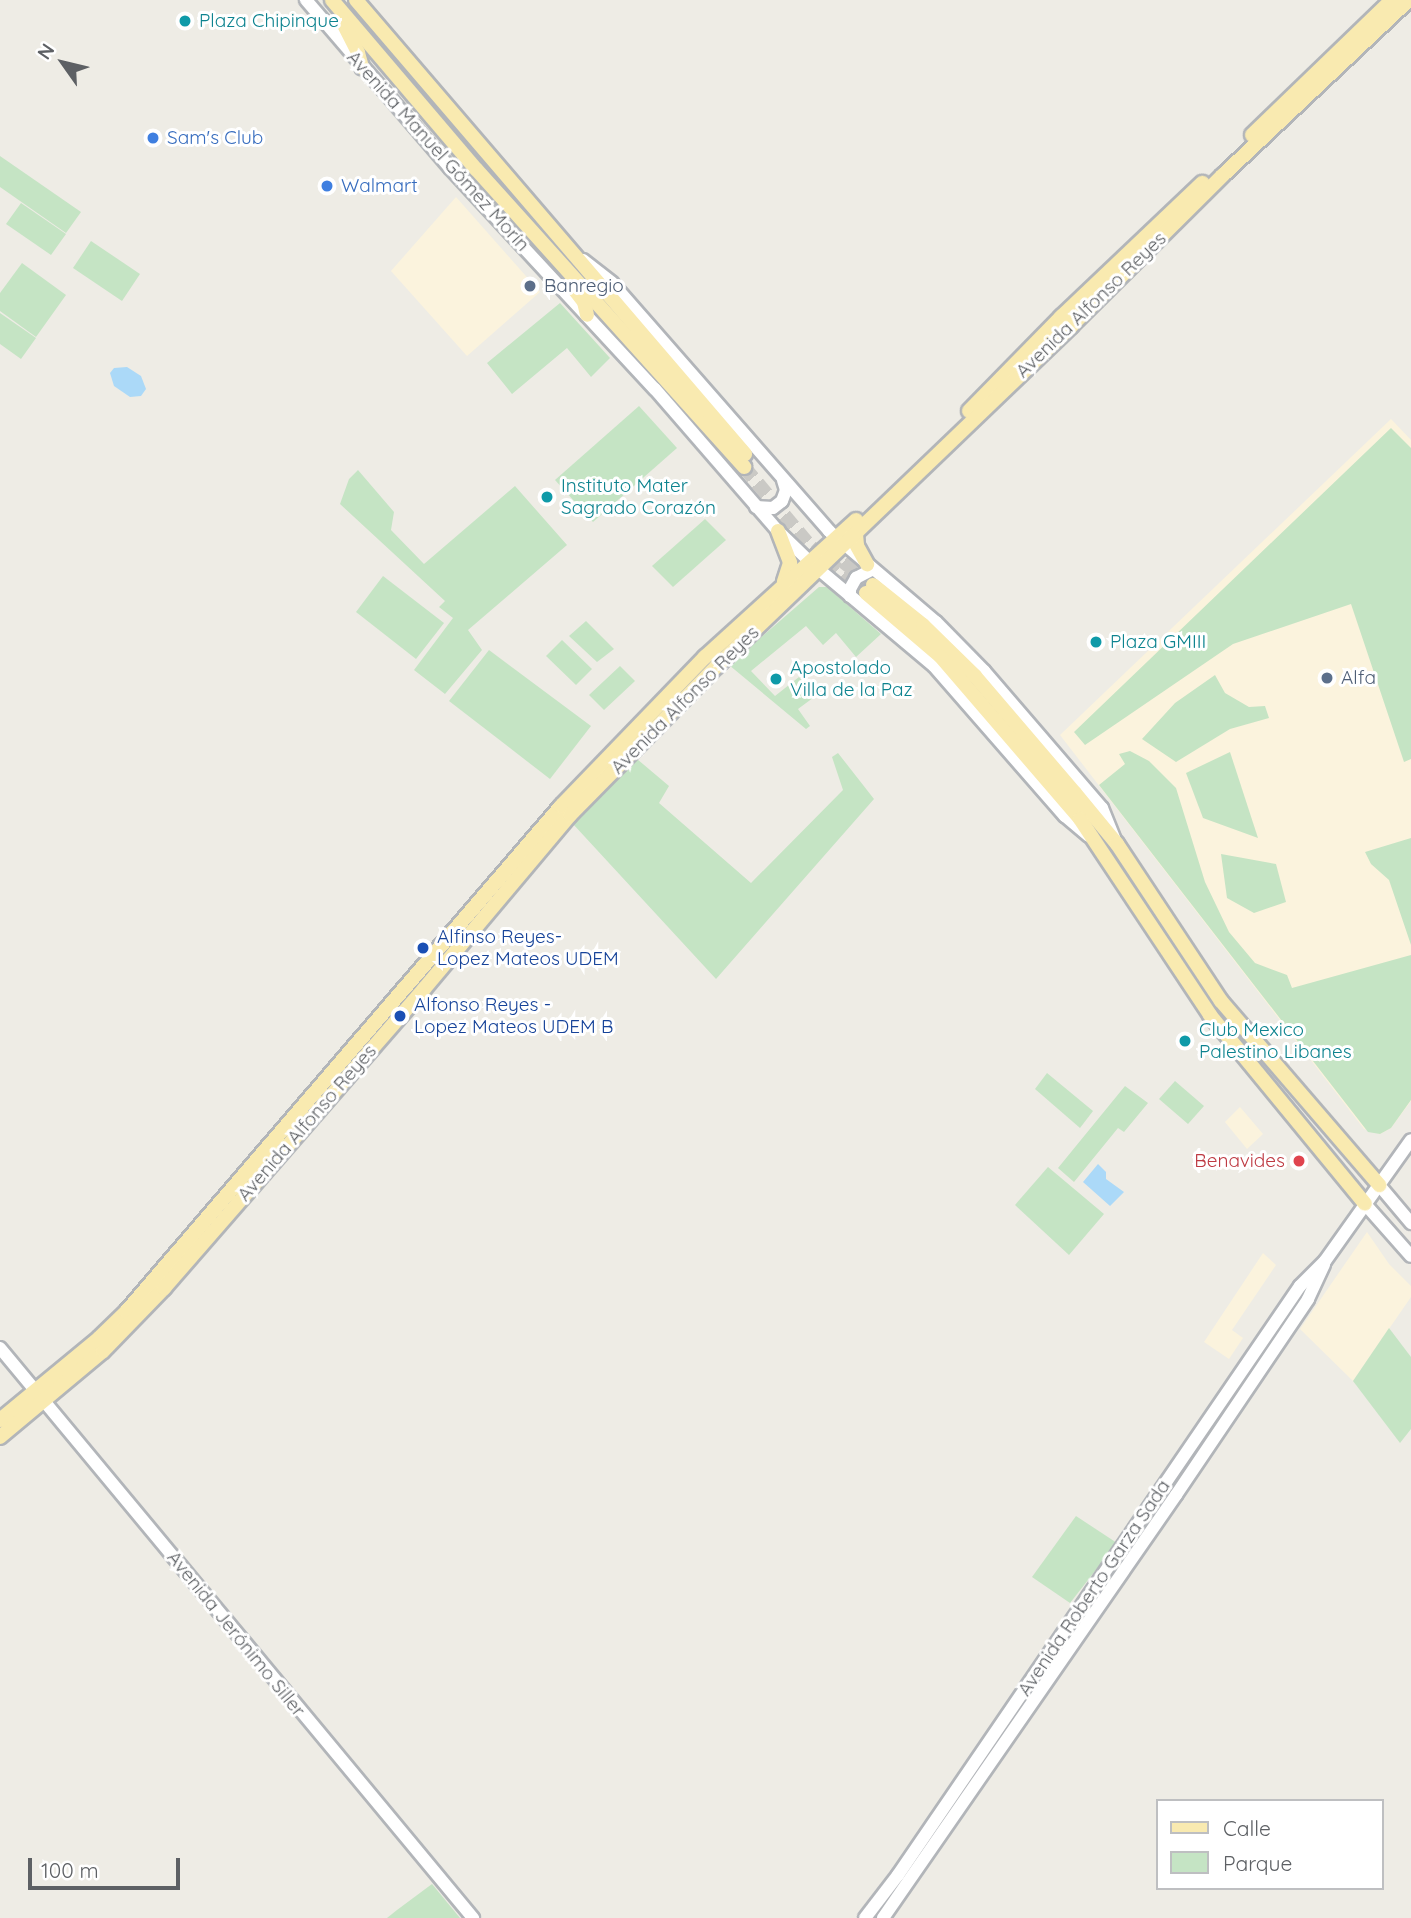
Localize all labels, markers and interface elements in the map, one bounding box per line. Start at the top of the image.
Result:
place label: Plaza Chipinque [199,10,339,32]
marker: Plaza Chipinque [177,13,193,29]
north arrow [28,28,98,98]
text: N [32,39,59,64]
street label: Avenida Manuel Gómez Morín [342,46,534,256]
place label: Sam's Club [167,127,263,149]
marker: Sam's Club [145,130,161,146]
place label: Walmart [341,175,418,197]
marker: Walmart [319,178,335,194]
street label: Avenida Alfonso Reyes [1011,227,1171,383]
place label: Banregio [544,275,624,297]
marker: Banregio [522,278,538,294]
place label: Instituto Mater Sagrado Corazón [561,475,716,519]
marker: Instituto Mater Sagrado Corazón [539,489,555,505]
street label: Avenida Alfonso Reyes [606,621,764,779]
place label: Plaza GMIII [1110,631,1206,653]
marker: Plaza GMIII [1088,634,1104,650]
place label: Apostolado Villa de la Paz [790,657,912,701]
place label: Alfa [1341,667,1376,689]
marker: Alfa [1319,670,1335,686]
marker: Apostolado Villa de la Paz [768,671,784,687]
place label: Alfinso Reyes- Lopez Mateos UDEM [437,926,619,970]
marker: Alfinso Reyes- Lopez Mateos UDEM [415,940,431,956]
place label: Alfonso Reyes - Lopez Mateos UDEM B [414,994,613,1038]
marker: Alfonso Reyes - Lopez Mateos UDEM B [392,1008,408,1024]
place label: Club Mexico Palestino Libanes [1199,1019,1352,1063]
marker: Club Mexico Palestino Libanes [1177,1033,1193,1049]
street label: Avenida Alfonso Reyes [233,1040,381,1206]
place label: Benavides [1194,1150,1285,1172]
marker: Benavides [1291,1153,1307,1169]
street label: Avenida Roberto Garza Sada [1013,1476,1175,1700]
street label: Avenida Jerónimo Siller [162,1547,310,1721]
legend [1156,1799,1383,1890]
text: Calle [1223,1815,1271,1841]
scale bar [32,1844,184,1888]
text: Parque [1223,1850,1292,1876]
text: 100 m [41,1857,99,1883]

